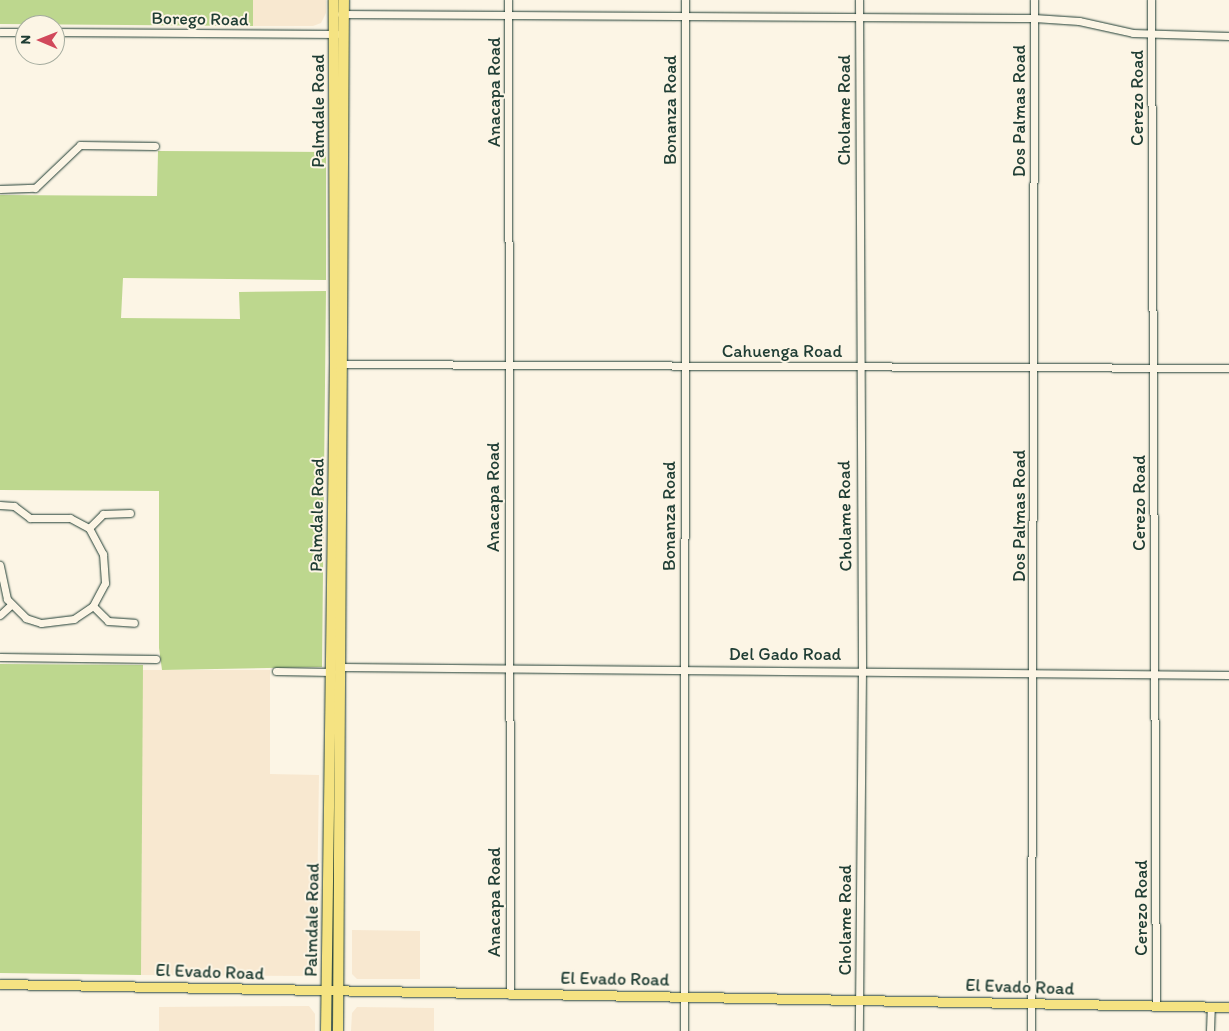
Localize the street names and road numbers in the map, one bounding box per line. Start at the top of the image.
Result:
street label: Borego Road [151,7,249,31]
street label: Anacapa Road [483,37,505,147]
street label: Dos Palmas Road [1008,45,1030,177]
street label: Cerezo Road [1126,50,1148,146]
street label: Palmdale Road [307,54,329,168]
street label: Cholame Road [833,54,855,166]
street label: Bonanza Road [659,55,681,165]
street label: Cahuenga Road [722,340,842,362]
street label: Anacapa Road [482,442,504,552]
street label: Dos Palmas Road [1008,450,1030,582]
street label: Cerezo Road [1128,455,1150,551]
street label: Palmdale Road [305,458,329,572]
street label: Cholame Road [833,460,857,572]
street label: Bonanza Road [658,461,680,571]
street label: Del Gado Road [728,643,842,665]
street label: Anacapa Road [483,847,505,957]
street label: Cerezo Road [1130,860,1152,956]
street label: Palmdale Road [300,863,324,977]
street label: Cholame Road [834,864,856,976]
street label: El Evado Road [156,959,264,985]
street label: El Evado Road [561,967,669,991]
street label: El Evado Road [966,974,1074,1000]

